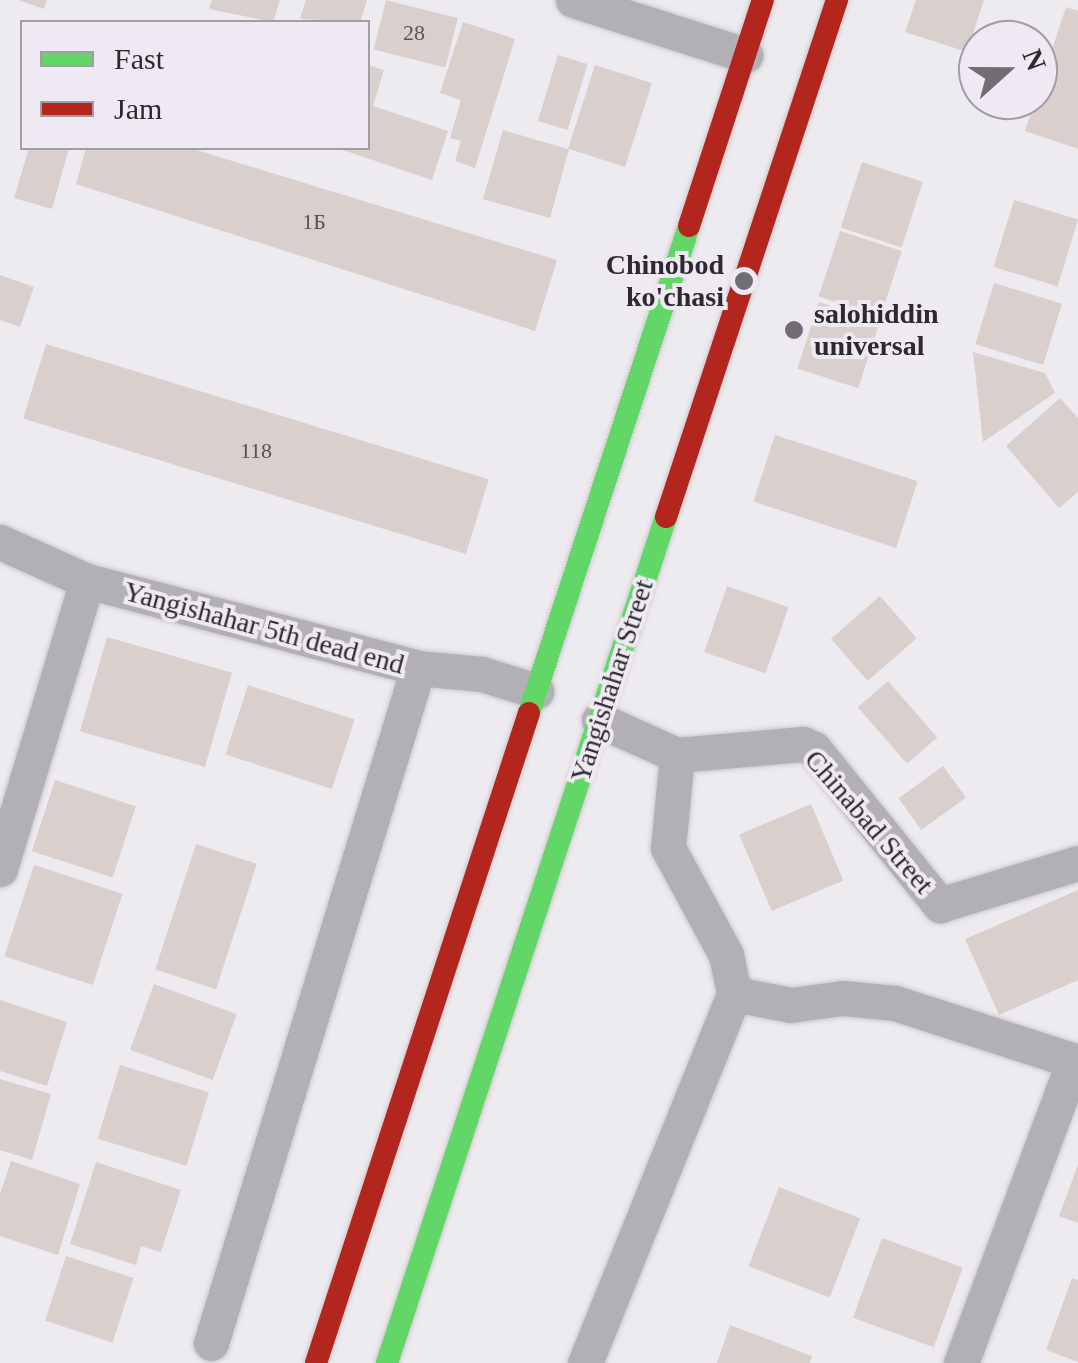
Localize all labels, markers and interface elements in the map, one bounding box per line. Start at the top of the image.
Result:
legend [20,20,370,150]
house number: 28 [403,20,425,46]
north arrow [958,20,1058,120]
text: Fast [114,42,164,75]
text: N [1017,45,1053,75]
text: Jam [114,92,162,125]
house number: 1Б [302,209,326,235]
place label: Chinobod ko'chasi [606,248,724,314]
marker: Chinobod ko'chasi [733,270,755,292]
place label: salohiddin universal [814,297,939,363]
marker: salohiddin universal [783,319,805,341]
house number: 118 [240,438,272,464]
street label: Yangishahar 5th dead end [120,574,408,682]
street label: Yangishahar Street [563,575,661,787]
street label: Chinabad Street [797,743,941,901]

